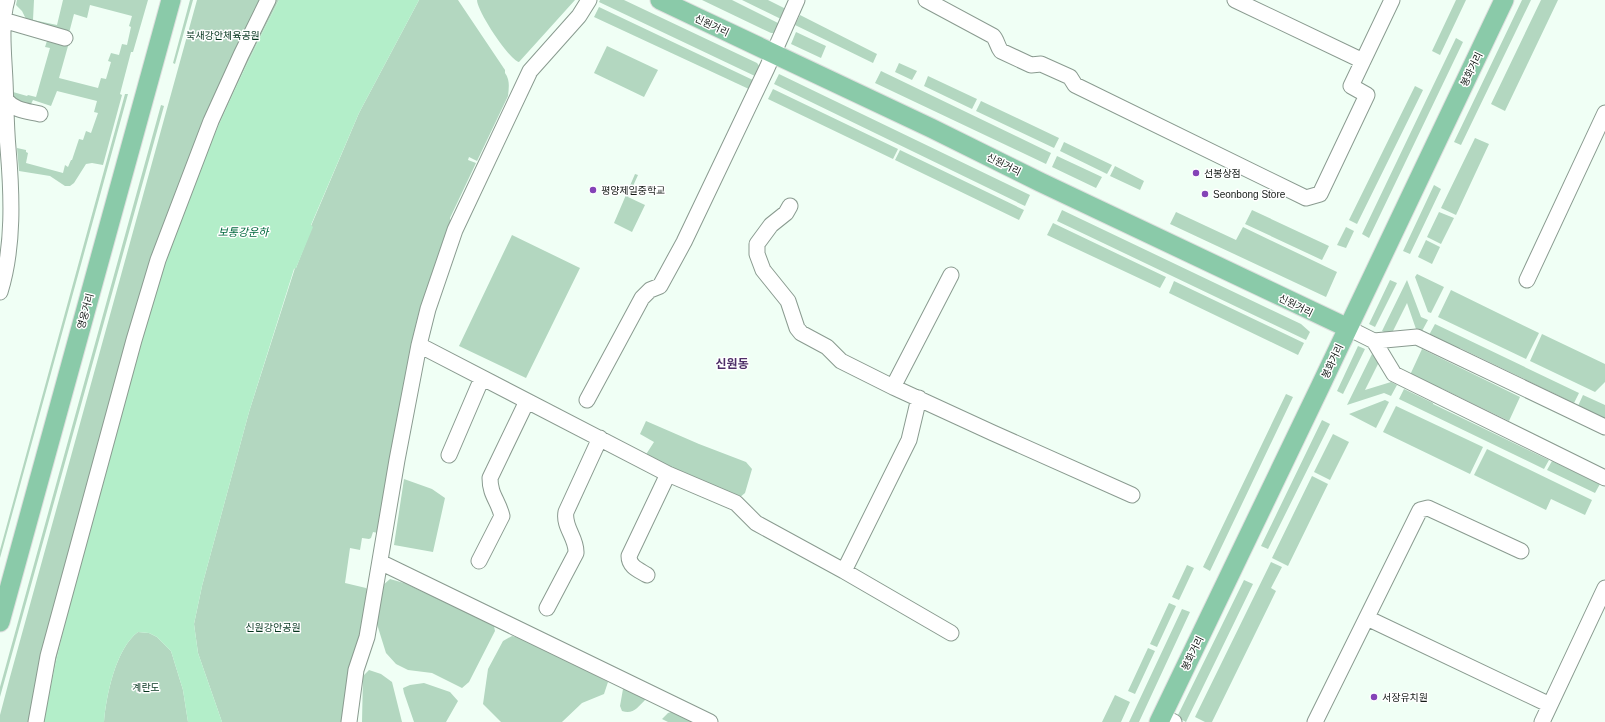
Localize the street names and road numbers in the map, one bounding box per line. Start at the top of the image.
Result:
street label: 신원거리 [693,13,731,38]
street label: 봉화거리 [1458,50,1484,88]
street label: 신원거리 [985,151,1023,177]
street label: 영웅거리 [75,292,96,330]
street label: 신원거리 [1277,292,1315,318]
street label: 봉화거리 [1320,342,1345,380]
street label: 봉화거리 [1179,634,1205,672]

